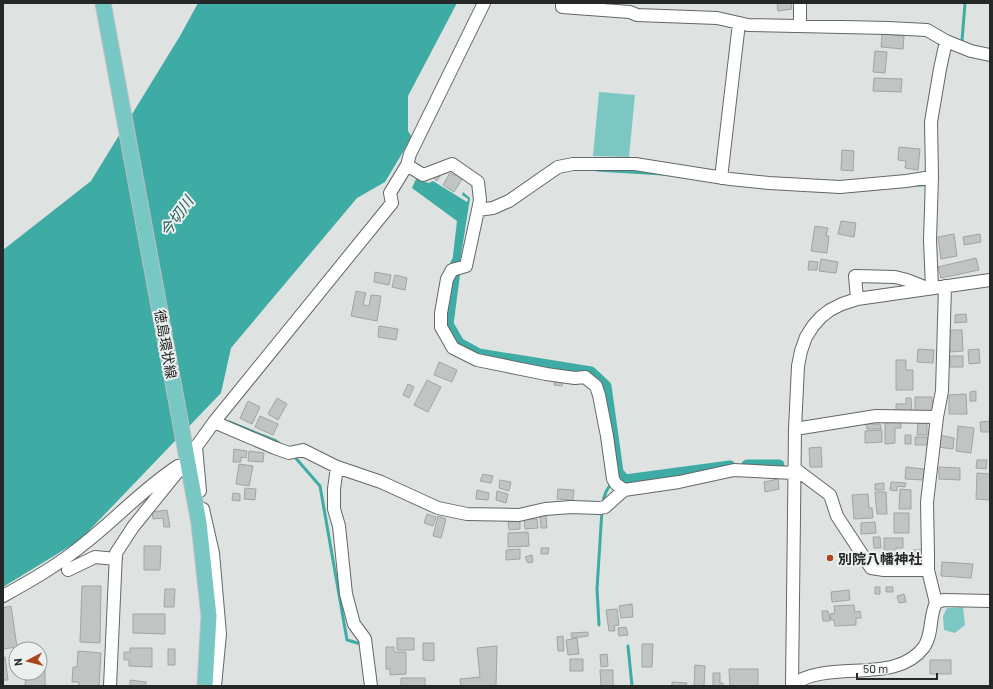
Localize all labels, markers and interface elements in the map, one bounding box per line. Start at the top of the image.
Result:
water label: 今切川 [155,191,198,239]
street label: 徳島環状線 [152,308,180,380]
place label: 別院八幡神社 [838,550,922,567]
marker: 別院八幡神社 [825,553,835,563]
north arrow [8,641,48,681]
scale bar [857,655,937,681]
text: N [11,658,24,667]
text: 50 m [863,661,888,675]

